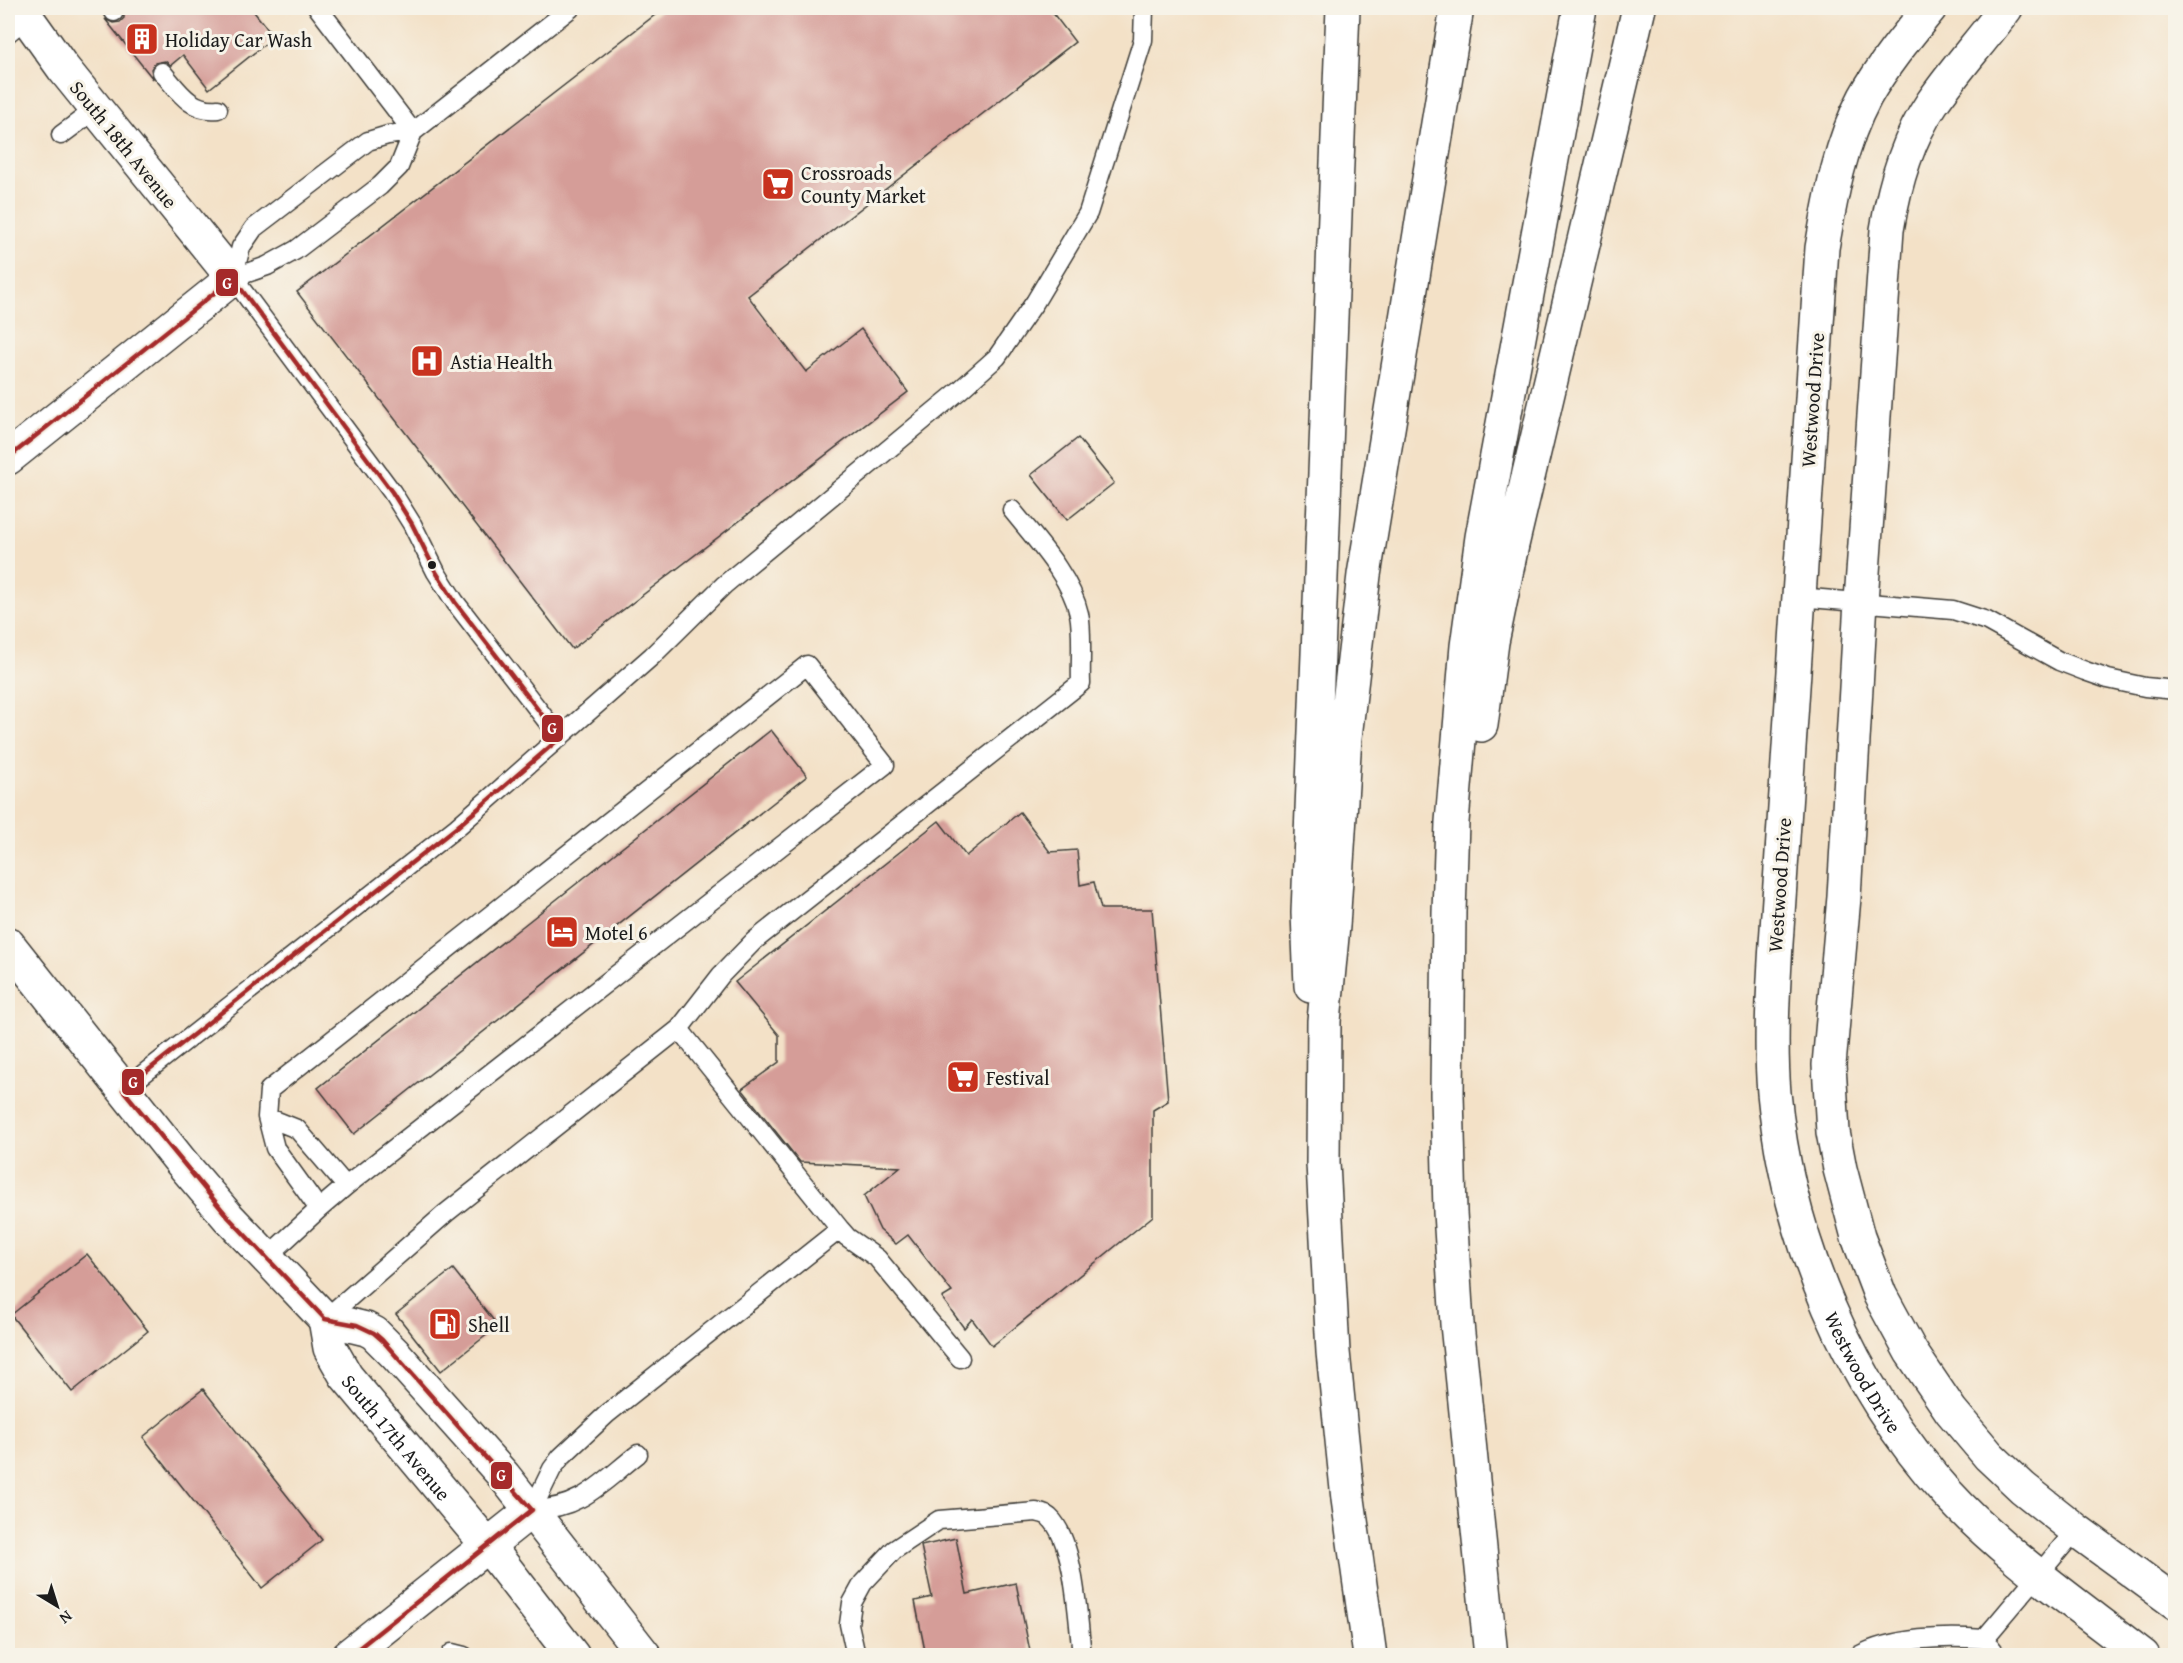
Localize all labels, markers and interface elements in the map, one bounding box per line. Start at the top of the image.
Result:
building icon: Holiday Car Wash [124,21,160,57]
place label: Holiday Car Wash [165,25,312,54]
street label: South 18th Avenue [63,74,185,214]
place label: Crossroads County Market [801,158,926,210]
supermarket icon: Crossroads County Market [760,166,796,202]
line badge: G [215,268,239,297]
text: G [222,271,232,295]
street label: Westwood Drive [1793,332,1831,468]
hospital icon: Astia Health [409,343,445,379]
place label: Astia Health [450,347,553,376]
unlabelled marker [426,559,438,571]
line badge: G [541,714,564,743]
text: G [547,716,557,740]
street label: Westwood Drive [1760,817,1798,953]
hotel icon: Motel 6 [544,914,580,950]
place label: Motel 6 [585,918,648,947]
supermarket icon: Festival [945,1059,981,1095]
place label: Festival [986,1063,1050,1092]
line badge: G [121,1068,145,1096]
text: G [128,1070,138,1094]
fuel station icon: Shell [427,1306,463,1342]
street label: Westwood Drive [1818,1307,1909,1438]
place label: Shell [468,1310,510,1339]
street label: South 17th Avenue [335,1367,458,1506]
line badge: G [490,1461,513,1490]
text: G [496,1463,506,1487]
north arrow [27,1576,87,1636]
text: N [54,1605,78,1631]

